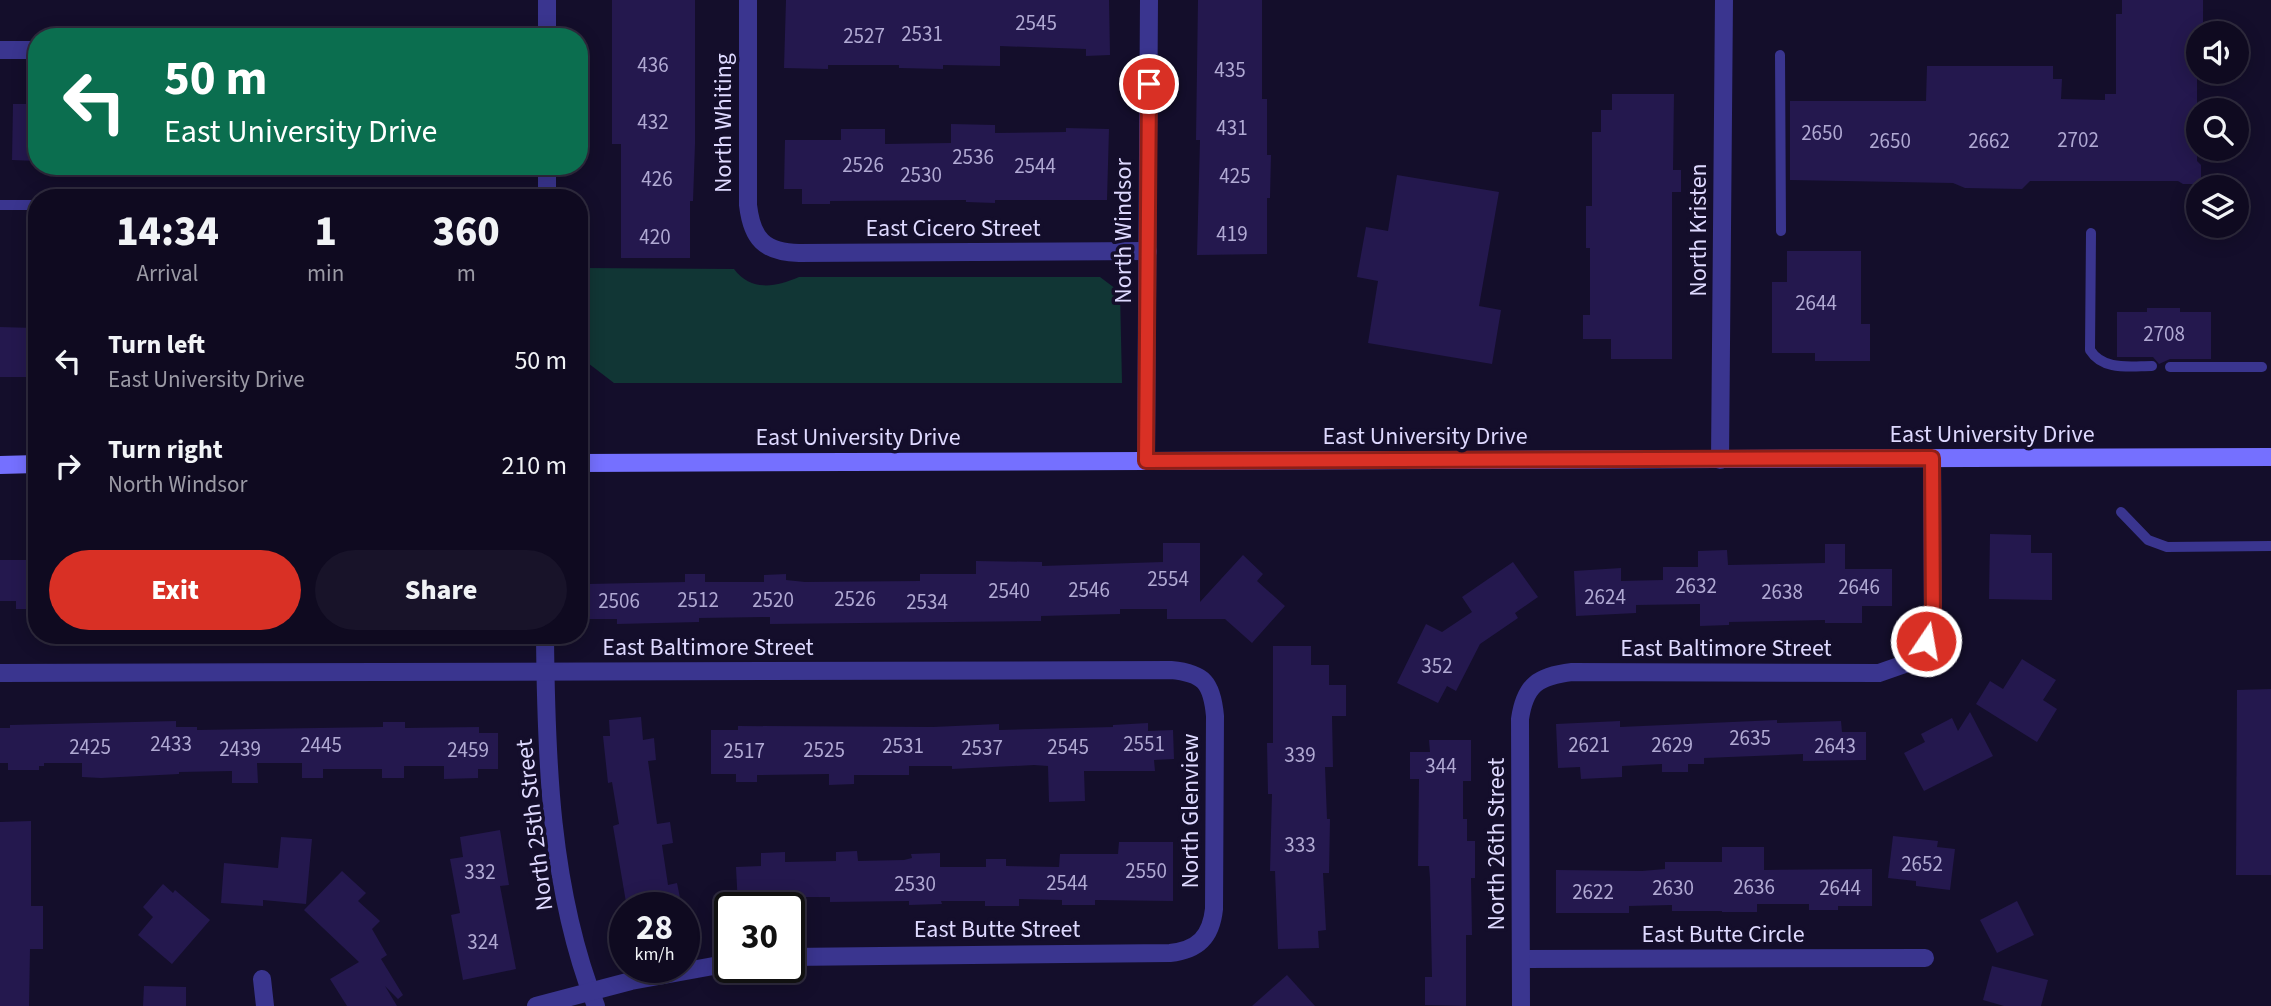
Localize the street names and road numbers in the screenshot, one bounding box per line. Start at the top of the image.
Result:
street label: North Whiting [706,53,741,193]
street label: North Windsor [1106,158,1141,304]
street label: North Kristen [1681,163,1716,297]
street label: East Cicero Street [865,211,1041,246]
street label: East University Drive [1889,417,2095,452]
street label: East University Drive [1322,419,1528,454]
street label: East University Drive [755,420,961,455]
street label: East Baltimore Street [602,630,814,665]
street label: East Baltimore Street [1620,631,1832,666]
street label: North Glenview [1173,733,1208,889]
street label: North 25th Street [507,737,562,913]
street label: North 26th Street [1479,758,1514,930]
street label: East Butte Street [914,912,1080,947]
street label: East Butte Circle [1641,917,1805,952]

